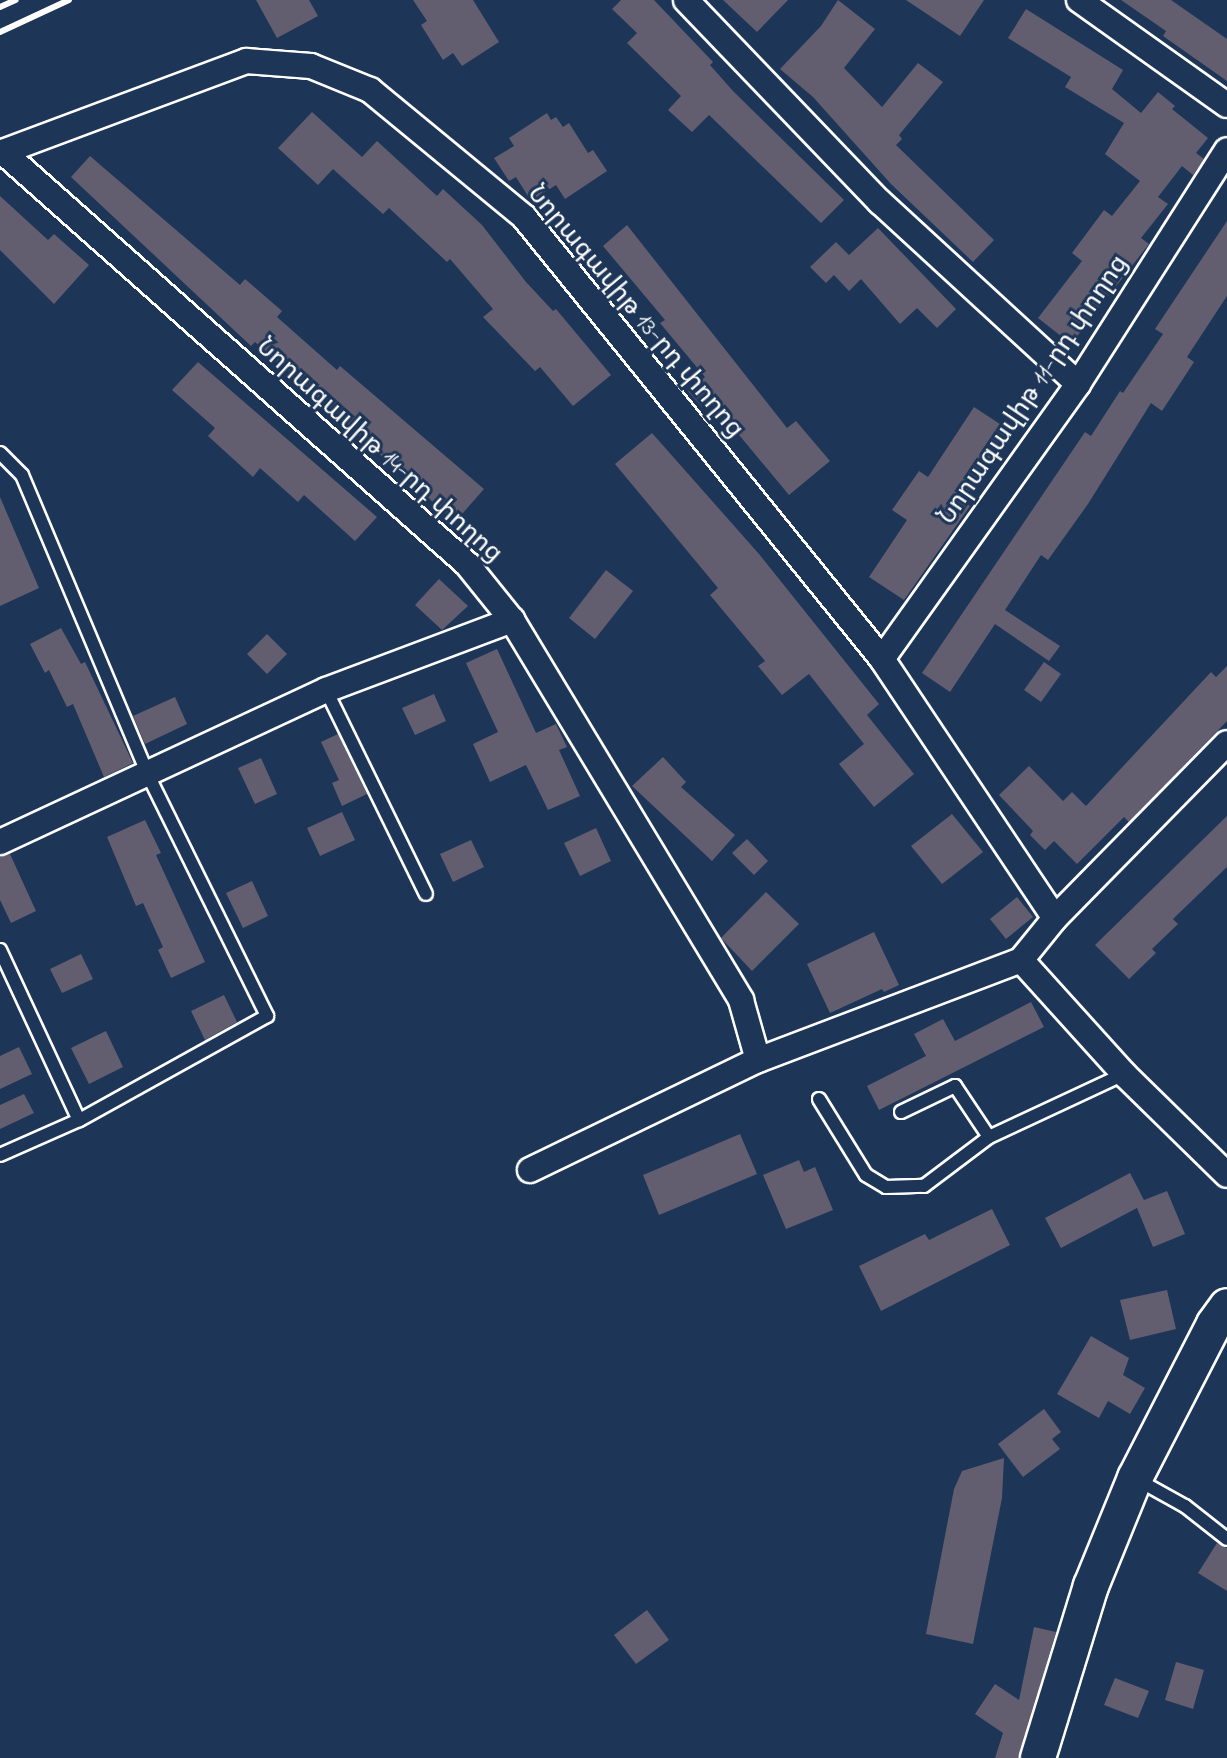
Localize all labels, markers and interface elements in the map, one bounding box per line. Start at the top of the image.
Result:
street label: Նորագավիթ 13-րդ փողոց [519,180,749,446]
street label: Նորագավիթ 11-րդ փողոց [933,250,1137,532]
street label: Նորագավիթ 14-րդ փողոց [248,333,508,571]

